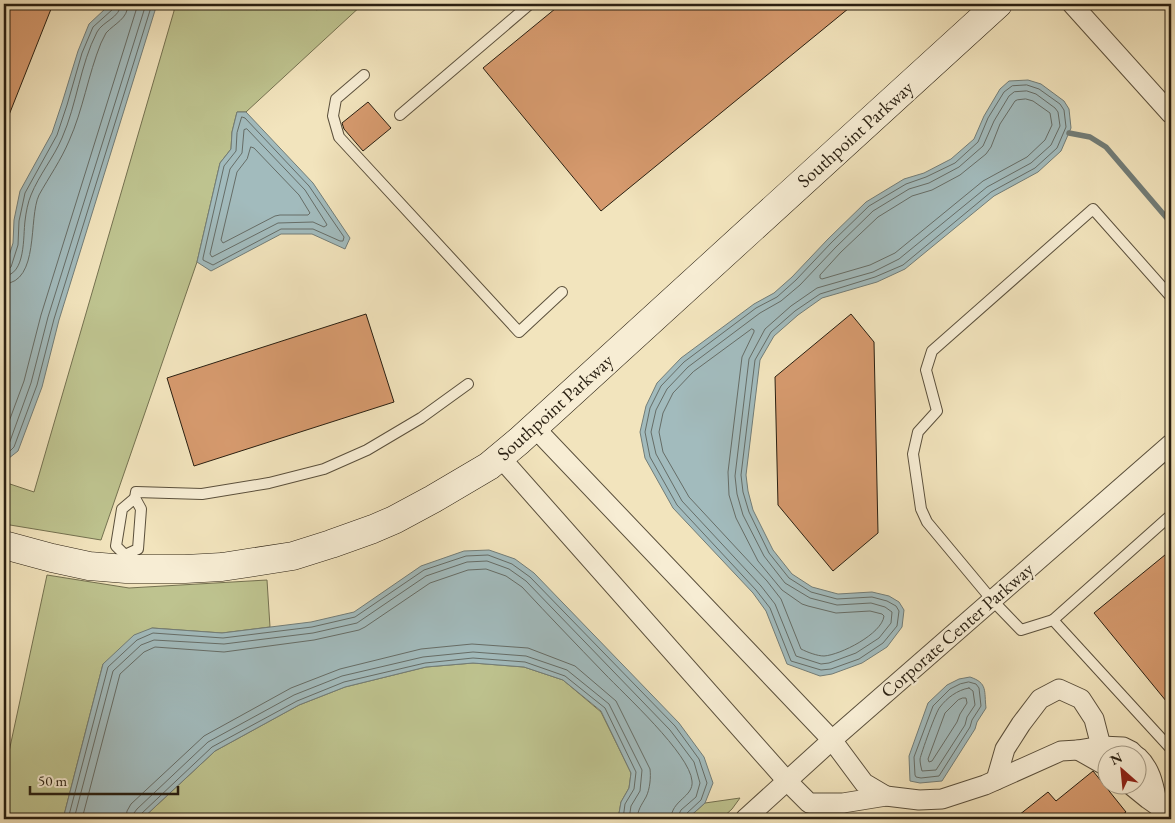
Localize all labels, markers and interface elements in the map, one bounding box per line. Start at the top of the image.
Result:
street label: Southpoint Parkway [791,75,919,193]
street label: Southpoint Parkway [491,348,619,466]
street label: Corporate Center Parkway [875,556,1039,703]
north arrow [1098,746,1148,796]
text: N [1107,748,1126,769]
scale bar [30,763,178,795]
text: 50 m [38,771,67,790]

